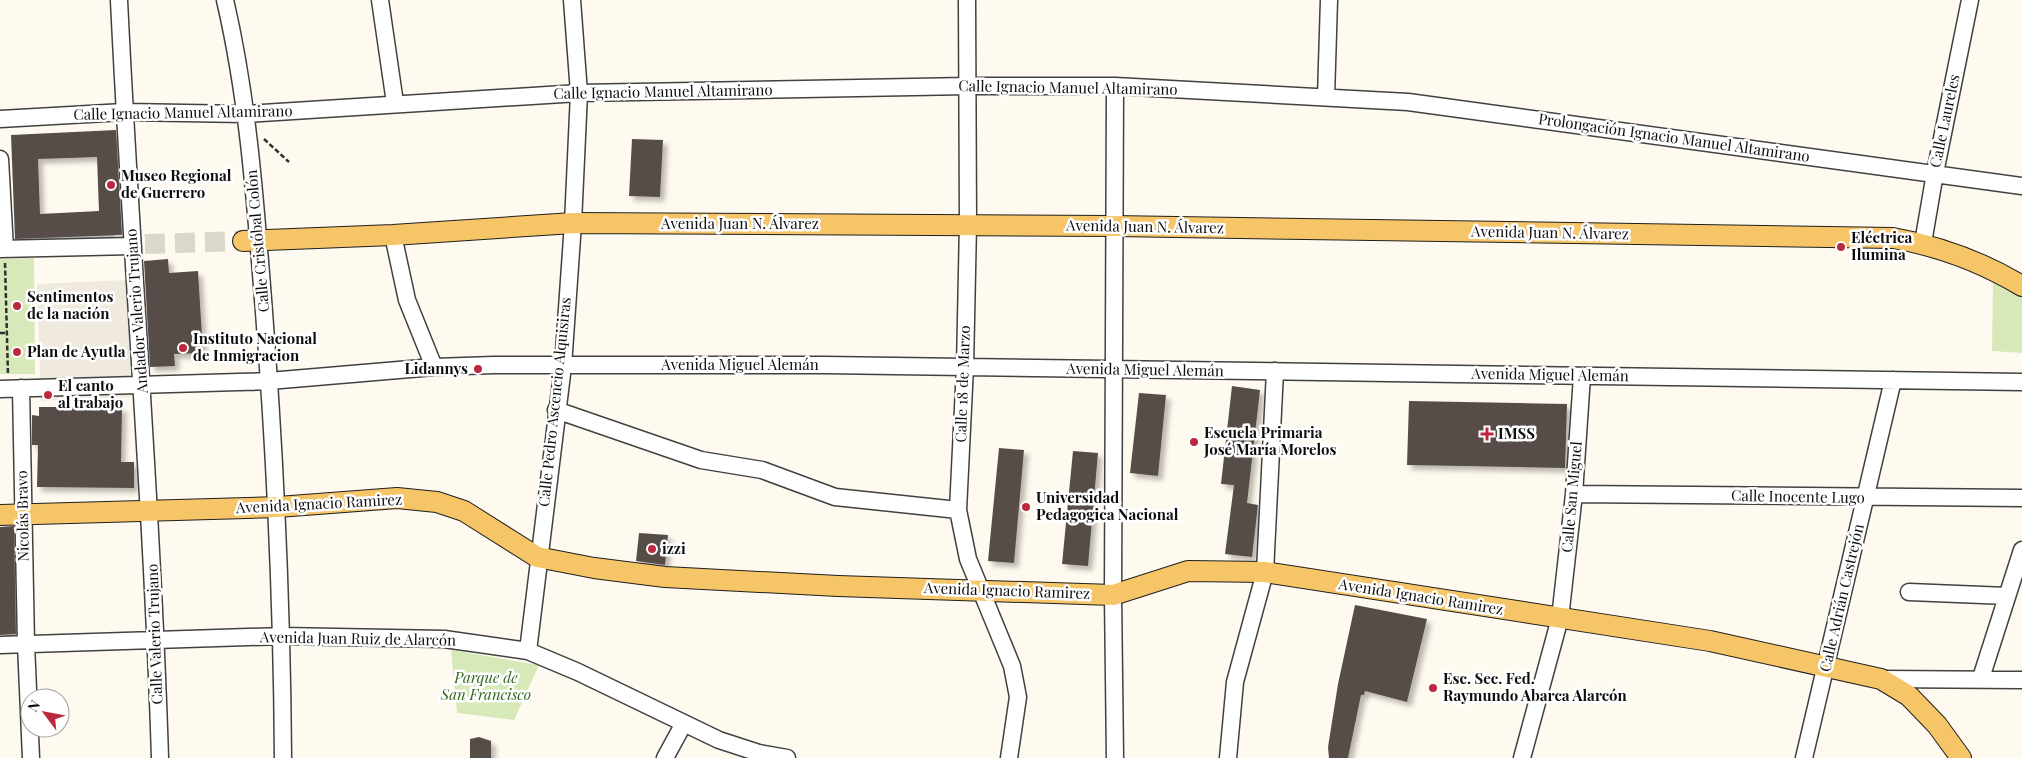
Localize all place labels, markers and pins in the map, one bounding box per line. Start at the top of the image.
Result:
place label: Museo Regional de Guerrero [121,165,232,202]
marker: Museo Regional de Guerrero [105,179,117,191]
place label: Eléctrica Ilumina [1851,227,1912,264]
marker: Eléctrica Ilumina [1835,241,1847,253]
place label: Sentimentos de la nación [27,286,113,323]
marker: Sentimentos de la nación [11,300,23,312]
place label: Instituto Nacional de Inmigracion [193,328,317,365]
place label: Plan de Ayutla [27,341,126,361]
marker: Instituto Nacional de Inmigracion [177,342,189,354]
marker: Plan de Ayutla [11,346,23,358]
place label: Lidannys [405,358,468,378]
marker: Lidannys [472,363,484,375]
place label: El canto al trabajo [58,375,123,412]
marker: El canto al trabajo [42,389,54,401]
place label: Escuela Primaria José María Morelos [1203,422,1337,459]
place label: IMSS [1498,423,1535,443]
marker: IMSS [1480,427,1494,441]
marker: Escuela Primaria José María Morelos [1188,436,1200,448]
place label: Universidad Pedagogica Nacional [1036,487,1179,524]
marker: Universidad Pedagogica Nacional [1020,501,1032,513]
place label: izzi [662,538,686,558]
marker: izzi [646,543,658,555]
place label: Esc. Sec. Fed. Raymundo Abarca Alarcón [1443,668,1628,705]
marker: Esc. Sec. Fed. Raymundo Abarca Alarcón [1427,682,1439,694]

